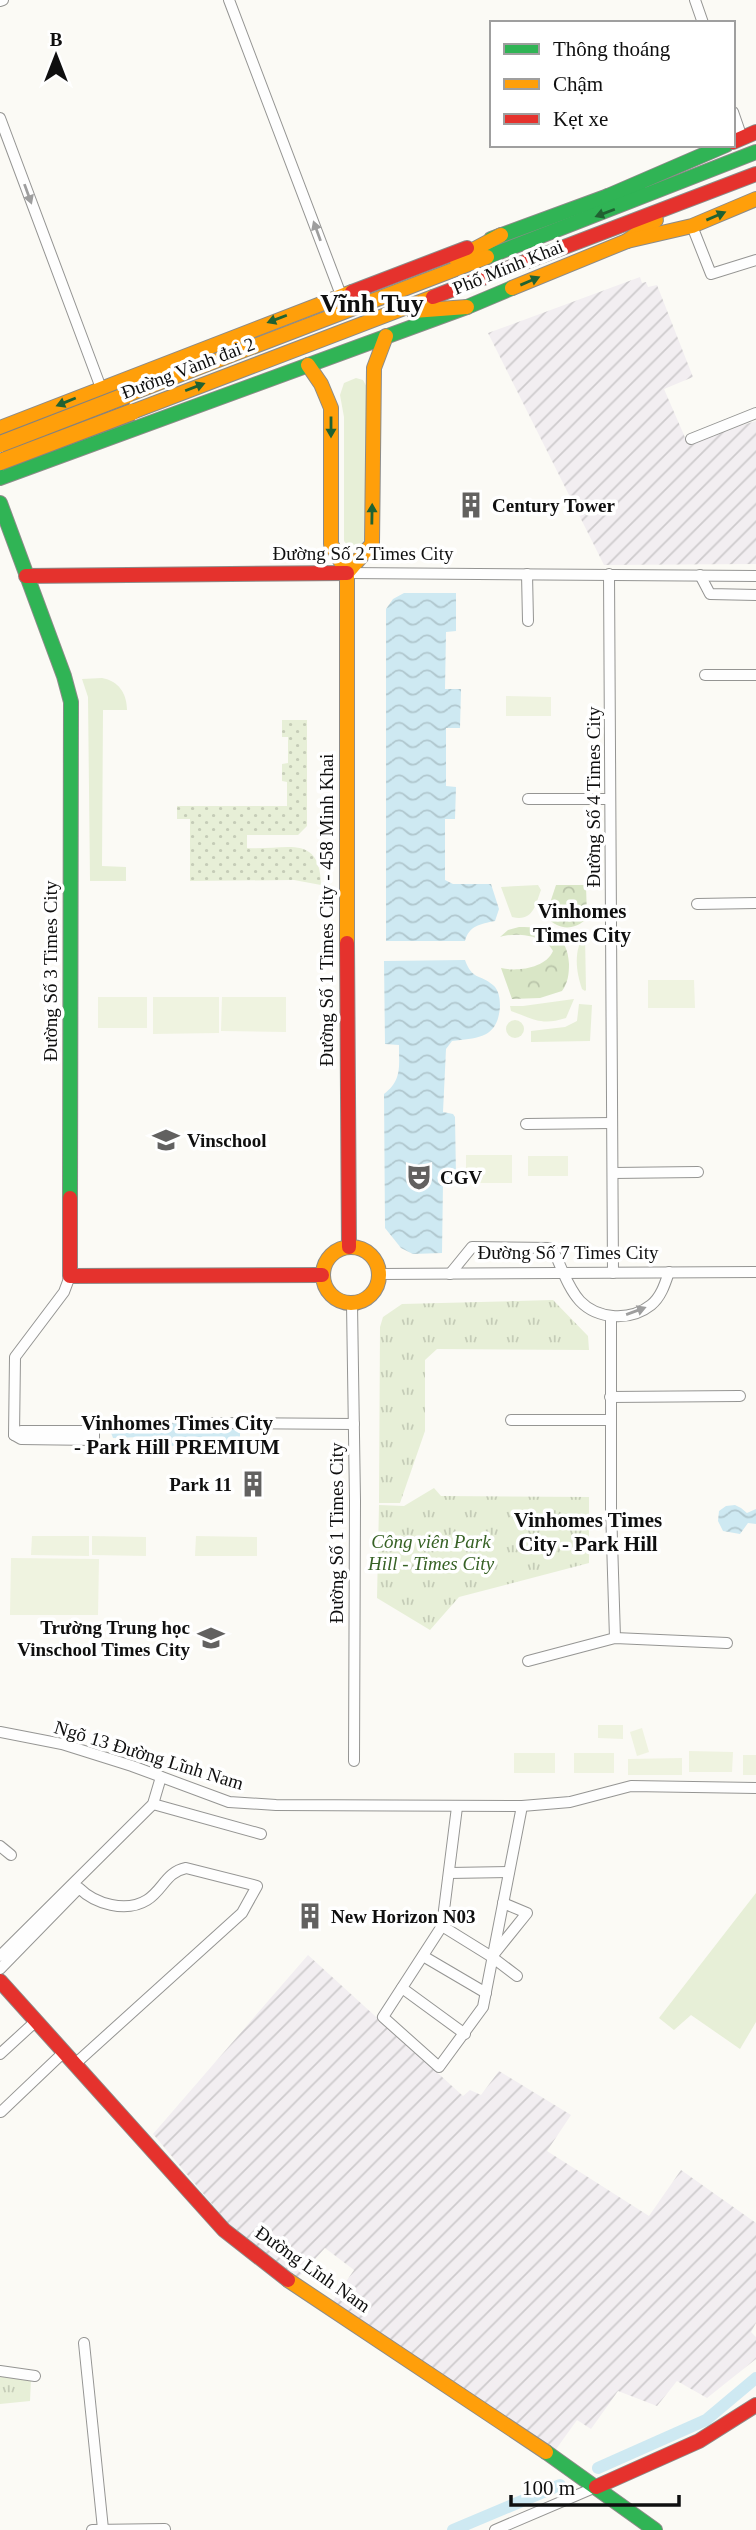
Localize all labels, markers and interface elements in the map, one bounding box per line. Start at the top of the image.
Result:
north arrow [21,21,91,91]
legend [490,21,735,147]
text: B [50,29,63,50]
text: Thông thoáng [553,37,671,61]
text: Chậm [553,72,603,96]
text: Kẹt xe [553,107,608,131]
one-way arrow [23,184,34,205]
one-way arrow [595,208,616,219]
one-way arrow [706,210,726,222]
one-way arrow [312,220,323,241]
street label: Phố Minh Khai [450,235,566,299]
one-way arrow [519,275,540,286]
district label: Vĩnh Tuy [320,289,424,318]
one-way arrow [267,314,288,325]
street label: Đường Vành đai 2 [118,333,258,403]
one-way arrow [185,382,206,393]
one-way arrow [55,397,76,408]
one-way arrow [325,416,337,438]
building icon: Century Tower [456,490,486,520]
place label: Century Tower [492,495,616,516]
one-way arrow [366,503,378,525]
street label: Đường Số 2 Times City [273,543,454,564]
street label: Đường Số 4 Times City [583,706,604,887]
street label: Đường Số 1 Times City - 458 Minh Khai [316,754,337,1066]
street label: Đường Số 3 Times City [40,880,61,1061]
district label: Vinhomes Times City [533,899,632,947]
school or university icon: Vinschool [151,1125,181,1155]
place label: Vinschool [187,1130,267,1151]
theatre icon: CGV [404,1162,434,1192]
place label: CGV [440,1167,483,1188]
street label: Đường Số 7 Times City [478,1242,659,1263]
one-way arrow [625,1305,646,1316]
district label: Vinhomes Times City - Park Hill PREMIUM [74,1411,280,1459]
street label: Đường Số 1 Times City [326,1442,347,1623]
building icon: Park 11 [238,1469,268,1499]
place label: Park 11 [169,1474,232,1495]
district label: Vinhomes Times City - Park Hill [514,1508,662,1556]
park label: Công viên Park Hill - Times City [367,1531,495,1574]
place label: Trường Trung học Vinschool Times City [17,1617,191,1660]
school or university icon: Trường Trung học Vinschool Times City [196,1623,226,1653]
street label: Ngõ 13 Đường Lĩnh Nam [52,1716,246,1794]
building icon: New Horizon N03 [295,1901,325,1931]
place label: New Horizon N03 [331,1906,476,1927]
street label: Đường Lĩnh Nam [252,2222,375,2317]
scale bar [511,2464,679,2508]
text: 100 m [522,2476,575,2500]

